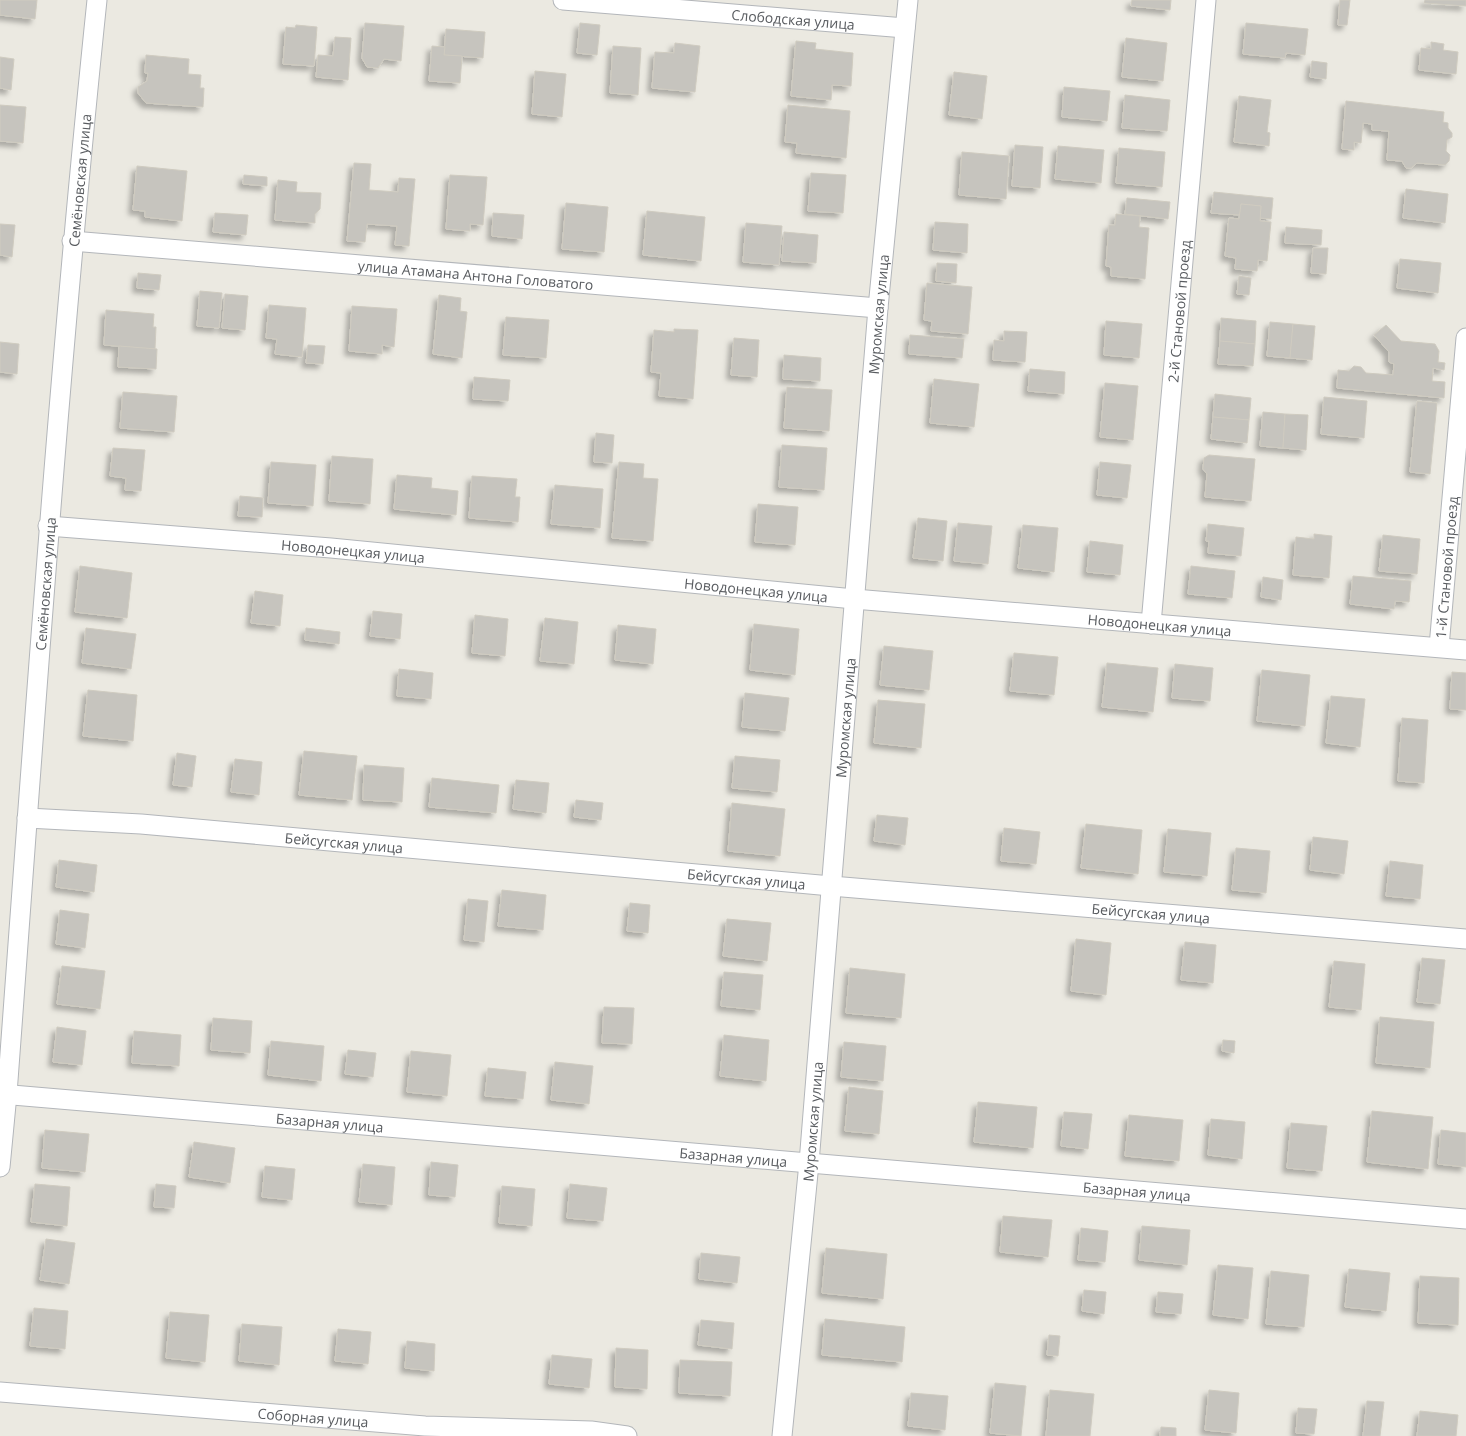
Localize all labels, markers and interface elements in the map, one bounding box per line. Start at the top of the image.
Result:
street label: Слободская улица [731,4,856,33]
street label: Семёновская улица [64,113,95,248]
street label: 2-й Становой проезд [1163,239,1194,383]
street label: Муромская улица [863,253,893,375]
street label: улица Атамана Антона Головатого [357,255,594,294]
street label: 1-й Становой проезд [1430,495,1462,639]
street label: Семёновская улица [30,516,60,651]
street label: Новодонецкая улица [281,535,426,567]
street label: Новодонецкая улица [684,573,829,606]
street label: Новодонецкая улица [1087,609,1232,640]
street label: Муромская улица [831,657,859,779]
street label: Бейсугская улица [284,827,404,857]
street label: Бейсугская улица [686,864,806,893]
street label: Бейсугская улица [1091,898,1211,927]
street label: Муромская улица [798,1061,827,1182]
street label: Базарная улица [275,1108,384,1136]
street label: Базарная улица [679,1142,788,1171]
street label: Базарная улица [1082,1177,1192,1205]
street label: Соборная улица [257,1403,369,1431]

